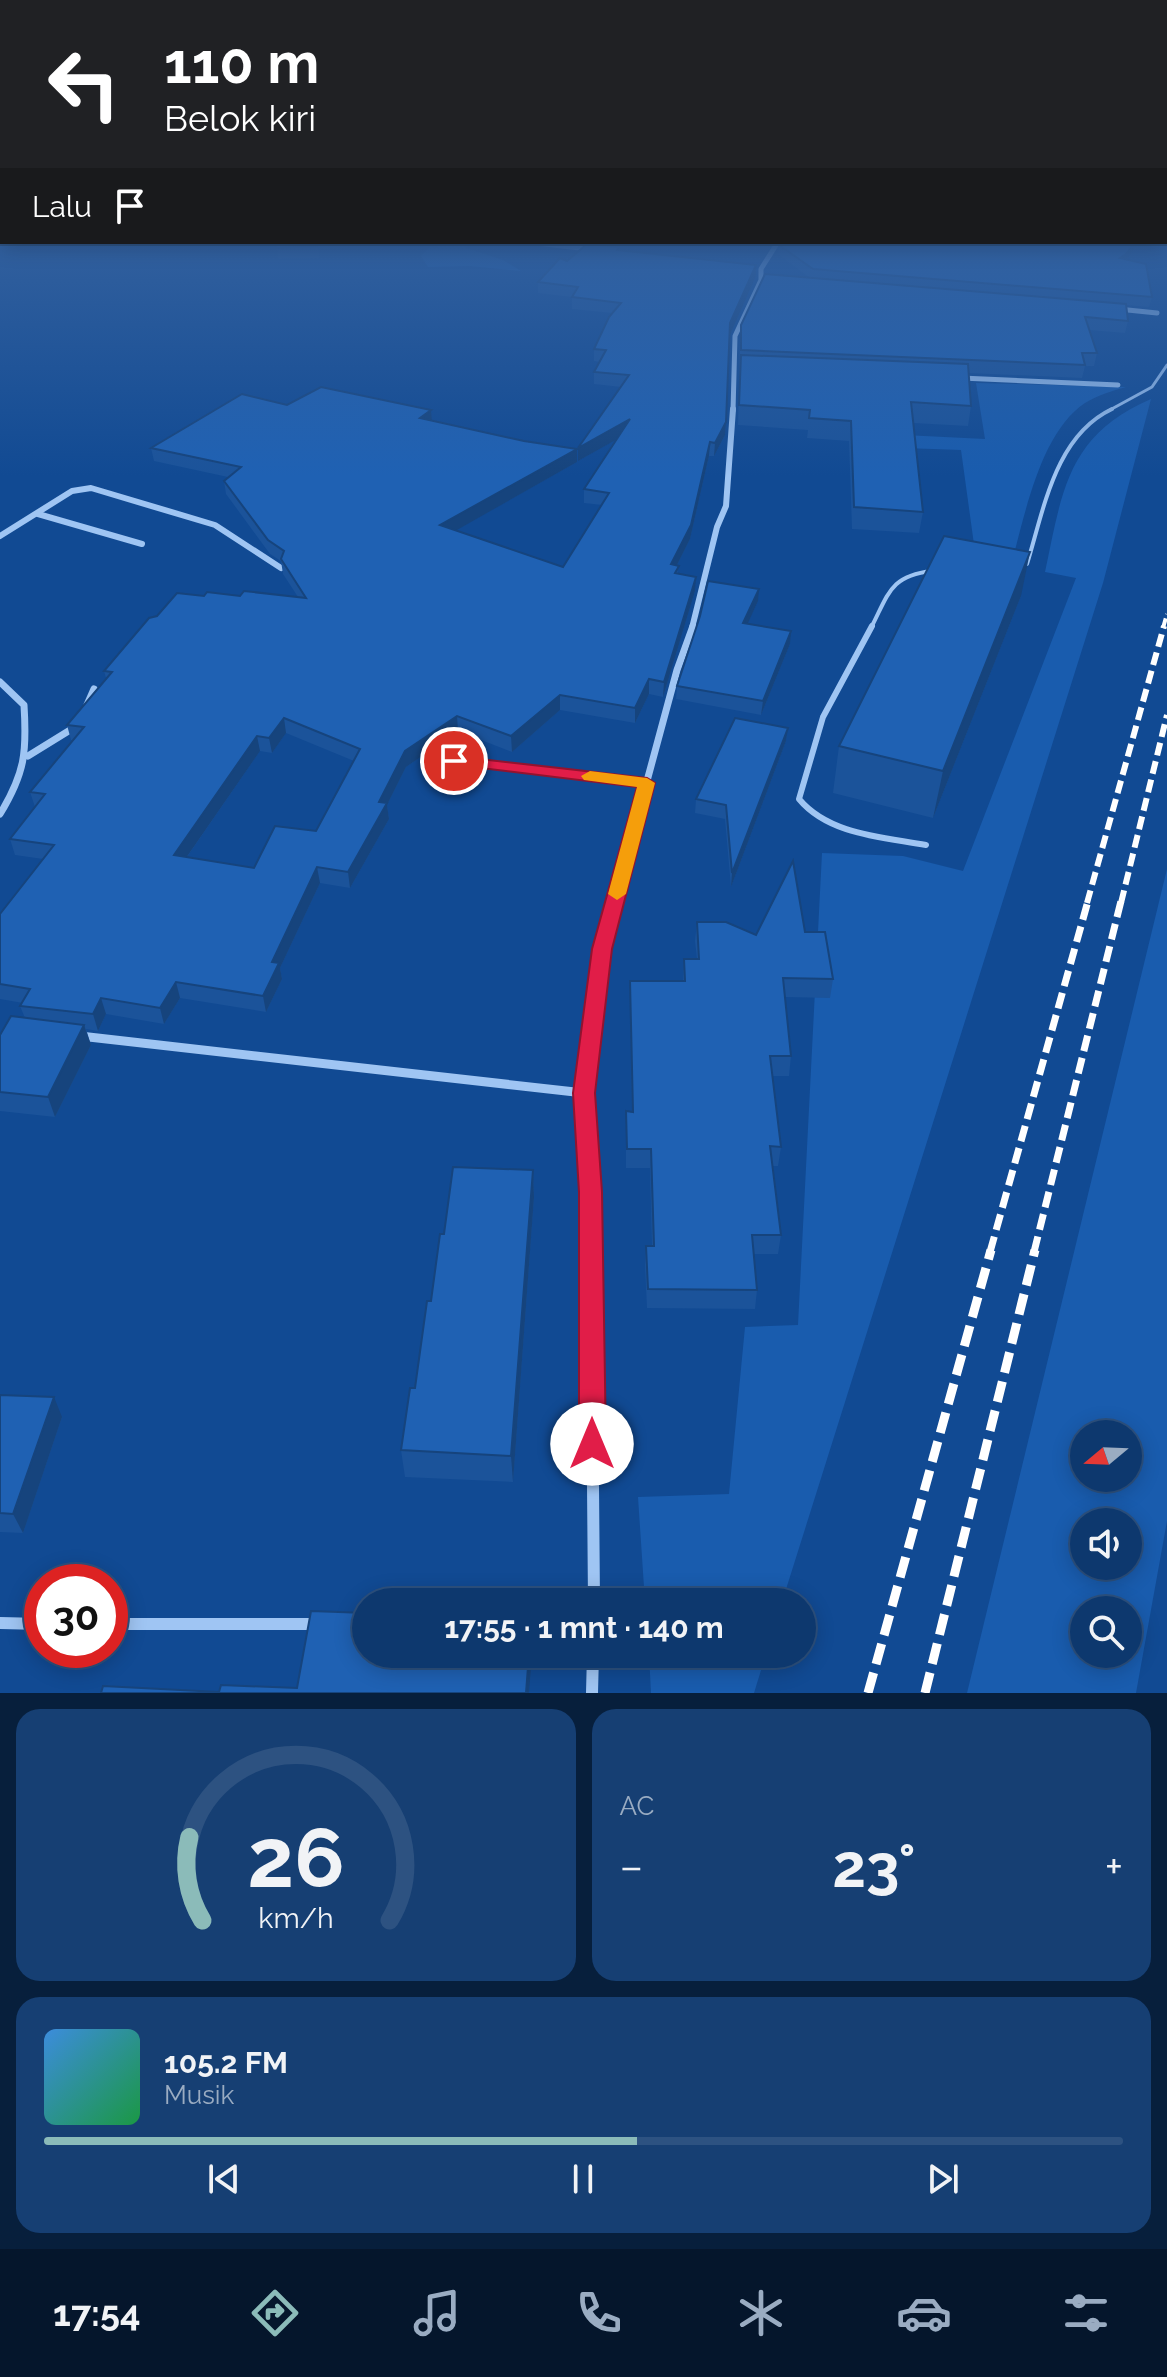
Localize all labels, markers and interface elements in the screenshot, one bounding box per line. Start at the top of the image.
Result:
text: 110 m [164,30,319,96]
icon: left [32,32,136,136]
text: Belok kiri [164,97,316,139]
icon: arrive [108,184,152,228]
text: Lalu [32,189,92,224]
pin [420,727,488,795]
icon: arrive [432,739,476,783]
position arrow [550,1402,634,1486]
north arrow [1070,1420,1142,1492]
map controls [1070,1420,1142,1668]
button: sound [1070,1508,1142,1580]
speed limit sign: 30 [24,1564,128,1668]
button: search [1070,1596,1142,1668]
text: 17:55 · 1 mnt · 140 m [444,1610,724,1645]
text: AC [620,1791,654,1821]
text: 26 [247,1809,344,1906]
text: 23° [832,1831,916,1901]
text: − [620,1841,643,1892]
text: + [1105,1841,1123,1892]
text: km/h [258,1901,333,1935]
text: 105.2 FM [164,2045,288,2080]
text: Musik [164,2080,234,2110]
icon: previous [202,2157,246,2201]
icon: pause [561,2157,605,2201]
icon: next [921,2157,965,2201]
icon: directions [247,2285,303,2341]
icon: music [409,2285,465,2341]
icon: phone [571,2285,627,2341]
icon: climate [733,2285,789,2341]
icon: car [896,2285,952,2341]
icon: filters [1058,2285,1114,2341]
text: 17:54 [53,2292,140,2334]

